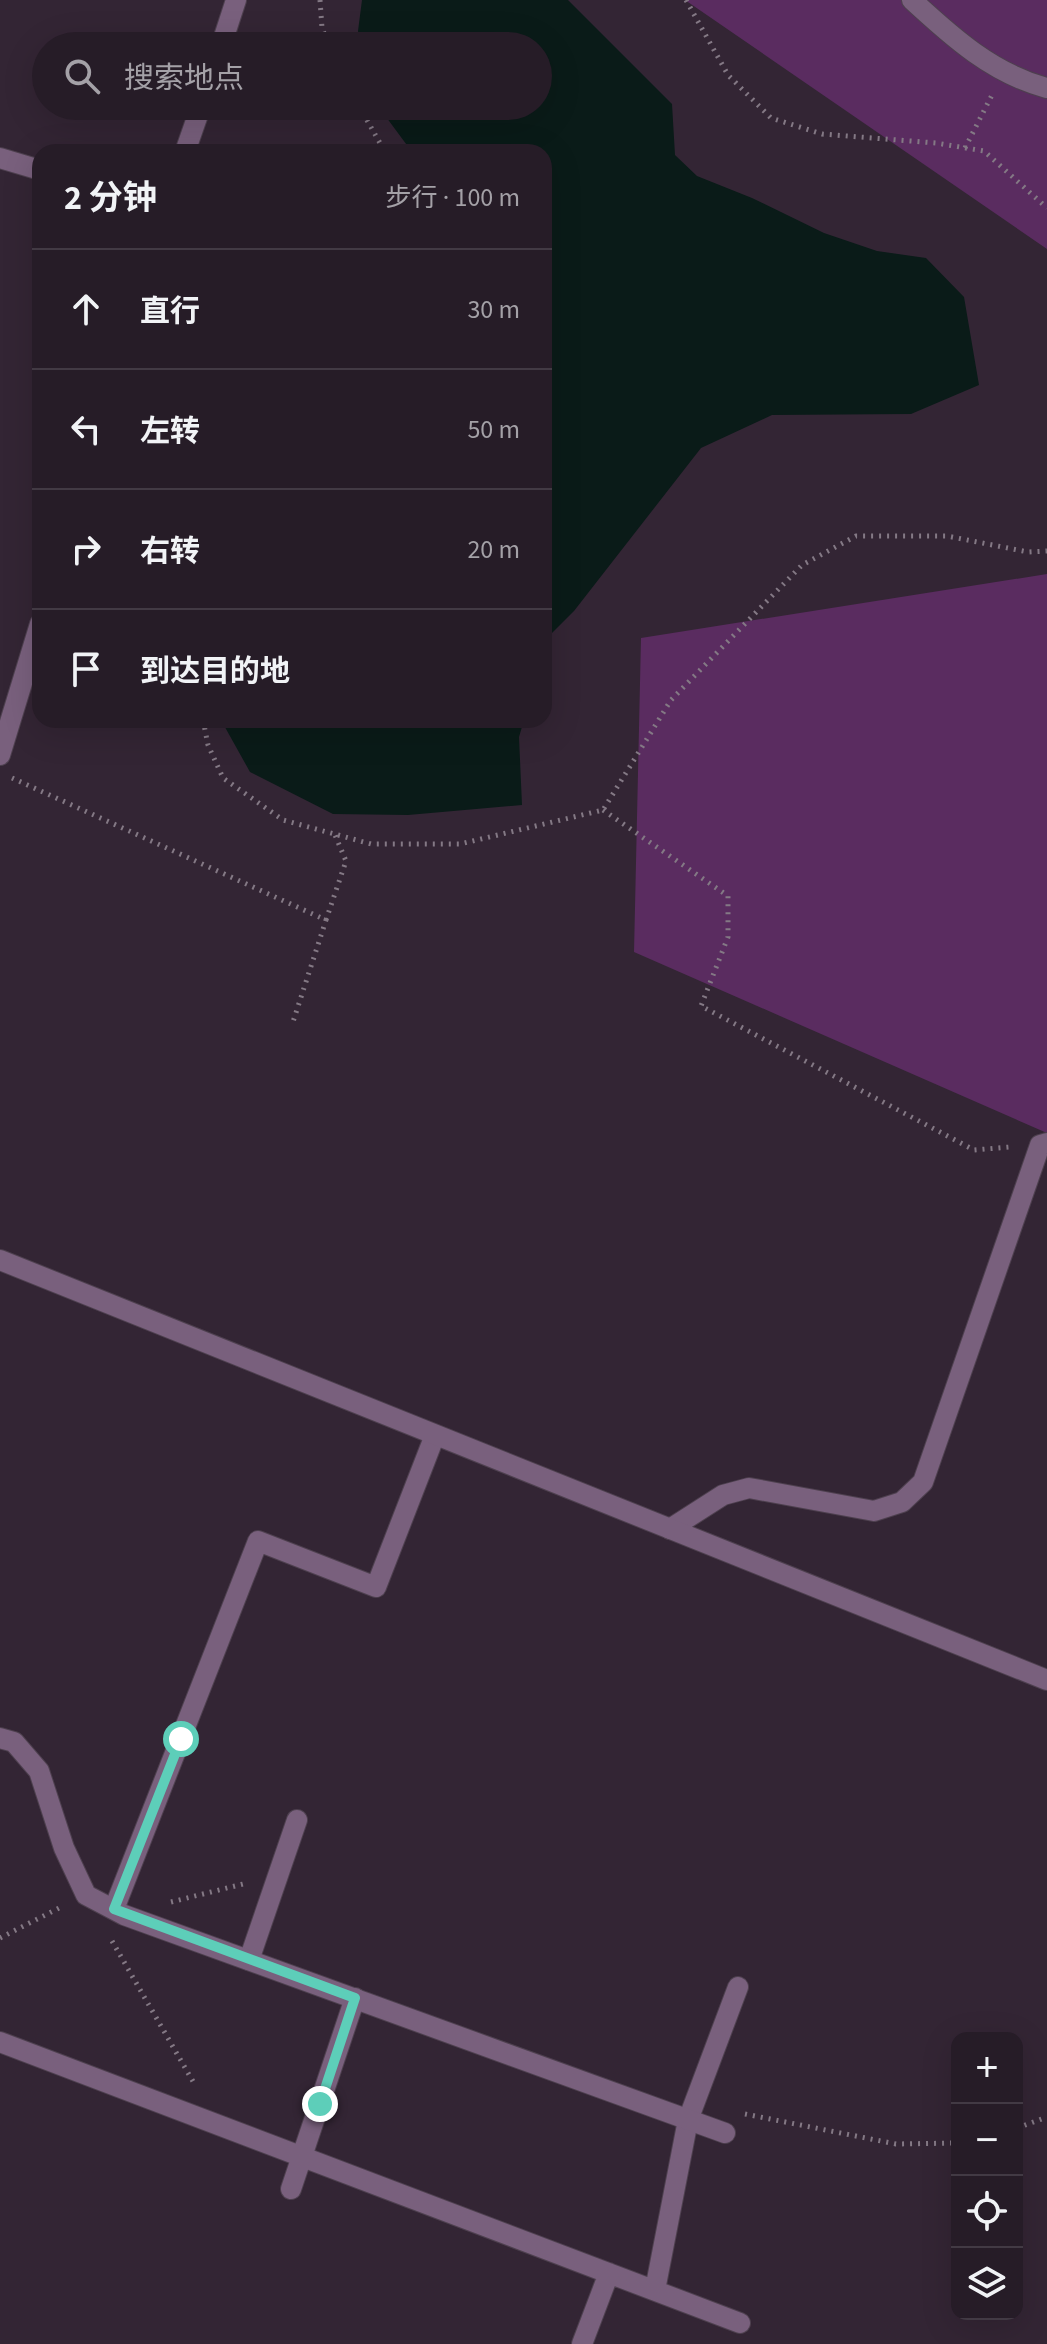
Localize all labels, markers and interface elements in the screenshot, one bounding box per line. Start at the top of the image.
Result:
search box [32,32,552,120]
icon: search [60,54,104,98]
text: 搜索地点 [124,57,244,100]
text: 2 分钟 [64,174,157,223]
text: 步行 · 100 m [386,179,520,216]
icon: ahead [64,287,108,331]
text: 直行 [140,290,200,333]
text: 30 m [467,291,520,328]
icon: left [64,407,108,451]
text: 左转 [140,410,200,453]
text: 50 m [467,411,520,448]
icon: right [64,527,108,571]
text: 右转 [140,530,200,573]
text: 20 m [467,531,520,568]
icon: arrive [64,647,108,691]
text: 到达目的地 [140,650,290,693]
route start [163,1721,199,1757]
map controls [951,2032,1023,2320]
button: + [951,2032,1023,2104]
route end [302,2086,338,2122]
button: − [951,2104,1023,2176]
button: locate [951,2176,1023,2248]
button: layers [951,2248,1023,2320]

